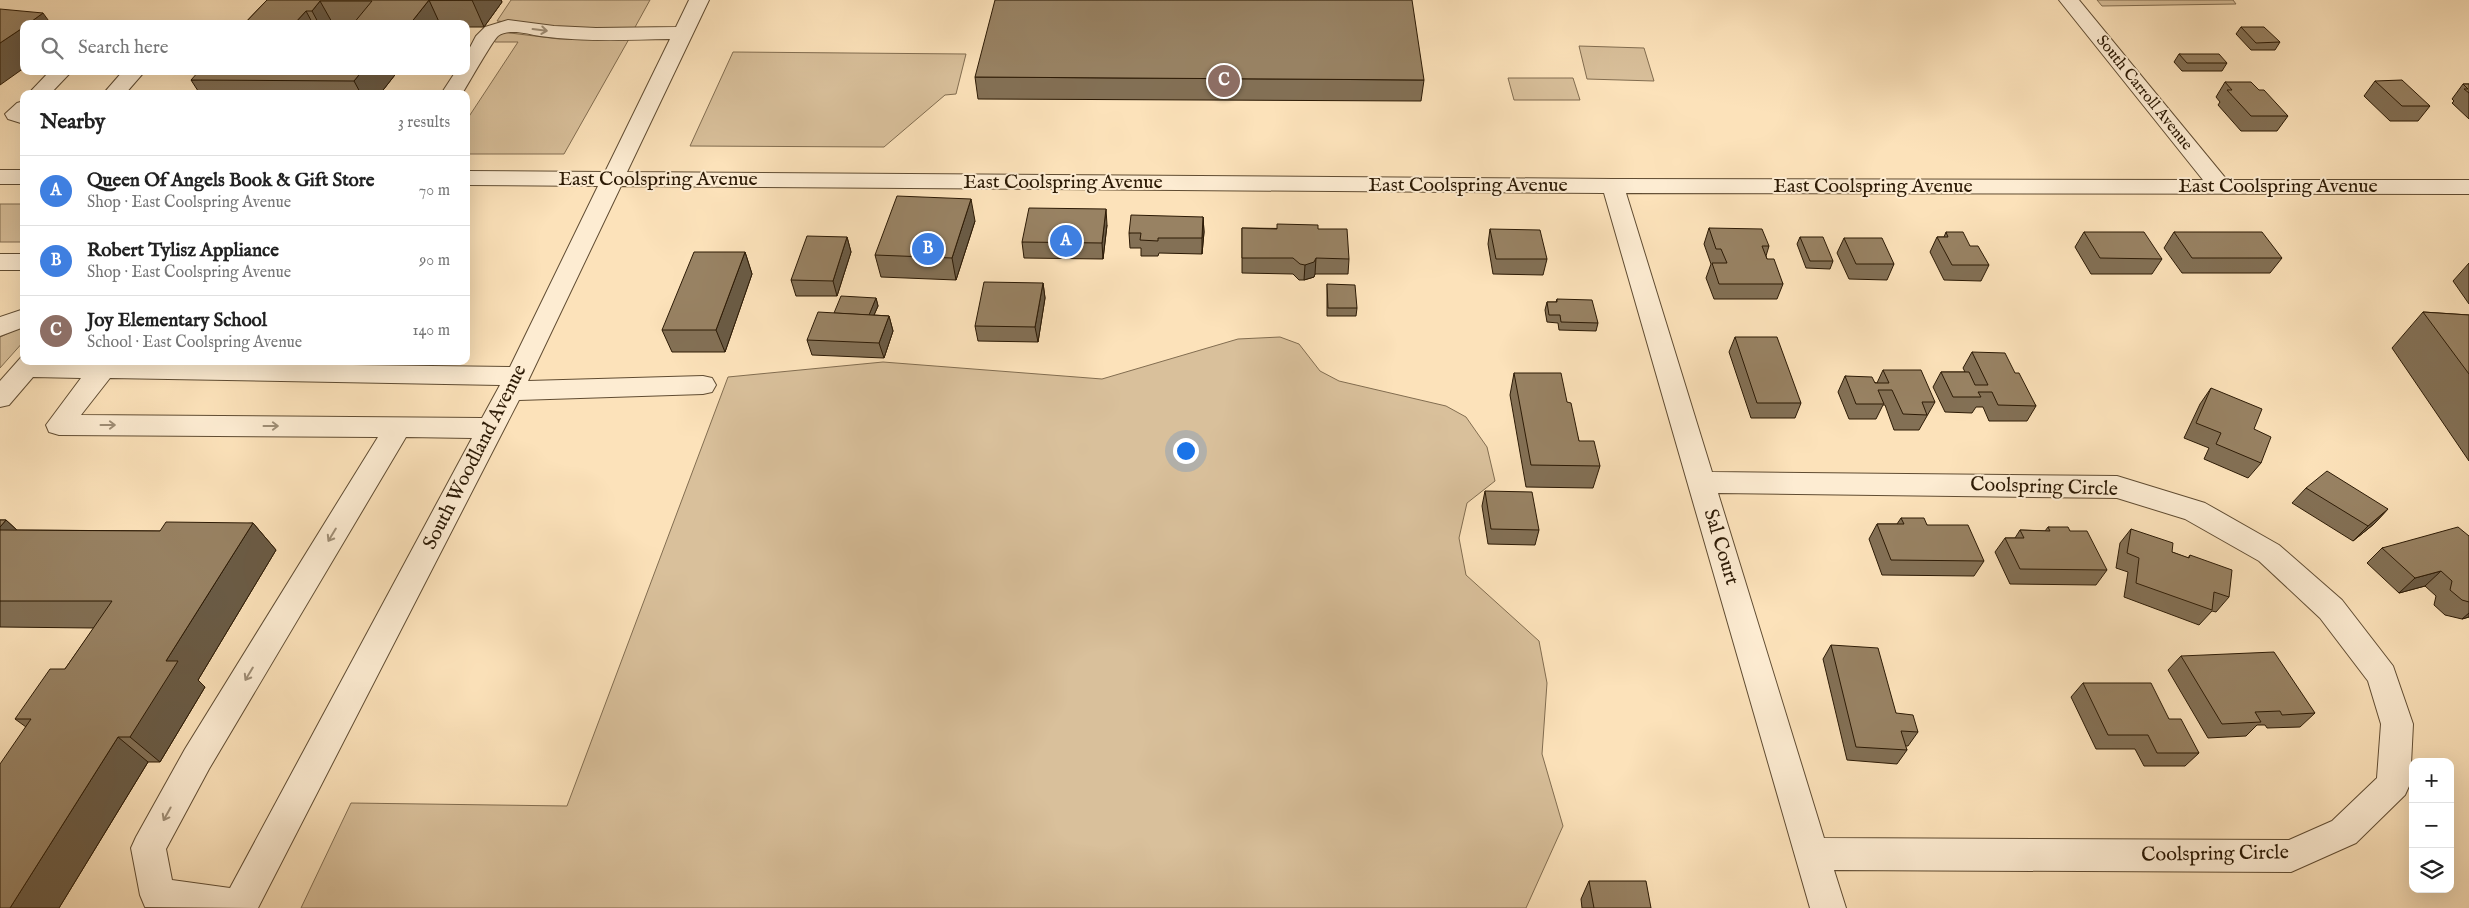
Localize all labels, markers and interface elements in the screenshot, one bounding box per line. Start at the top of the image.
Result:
search box [20,20,470,75]
one-way arrow [532,25,548,35]
street label: South Carroll Avenue [2091,31,2197,155]
icon: search [38,34,66,62]
text: Search here [78,36,169,60]
pin: C [1208,62,1240,100]
text: Nearby [40,109,105,136]
text: 3 results [398,113,450,133]
street label: East Coolspring Avenue [558,167,758,192]
text: Queen Of Angels Book & Gift Store [87,169,375,193]
street label: East Coolspring Avenue [963,170,1163,195]
street label: East Coolspring Avenue [1368,173,1568,198]
street label: East Coolspring Avenue [1773,174,1973,199]
street label: East Coolspring Avenue [2178,174,2378,199]
text: A [51,181,61,201]
text: 70 m [419,181,450,201]
text: Shop · East Coolspring Avenue [87,193,291,213]
pin: A [1050,222,1082,260]
pin: B [912,230,944,268]
text: Robert Tylisz Appliance [87,239,279,263]
text: B [51,251,61,271]
text: 90 m [419,251,450,271]
text: Shop · East Coolspring Avenue [87,263,291,283]
text: Joy Elementary School [87,309,267,333]
text: C [50,321,62,341]
text: 140 m [412,321,450,341]
text: School · East Coolspring Avenue [87,333,302,353]
street label: South Woodland Avenue [417,360,533,554]
one-way arrow [100,420,116,430]
one-way arrow [262,421,278,431]
your location [1173,438,1199,464]
street label: Coolspring Circle [1970,472,2118,502]
street label: Sal Court [1698,506,1744,588]
one-way arrow [327,527,337,541]
one-way arrow [243,667,253,681]
map controls [2409,758,2454,893]
button: + [2409,758,2454,803]
button: − [2409,803,2454,848]
one-way arrow [161,807,171,821]
street label: Coolspring Circle [2141,840,2289,868]
button: layers [2409,848,2454,893]

